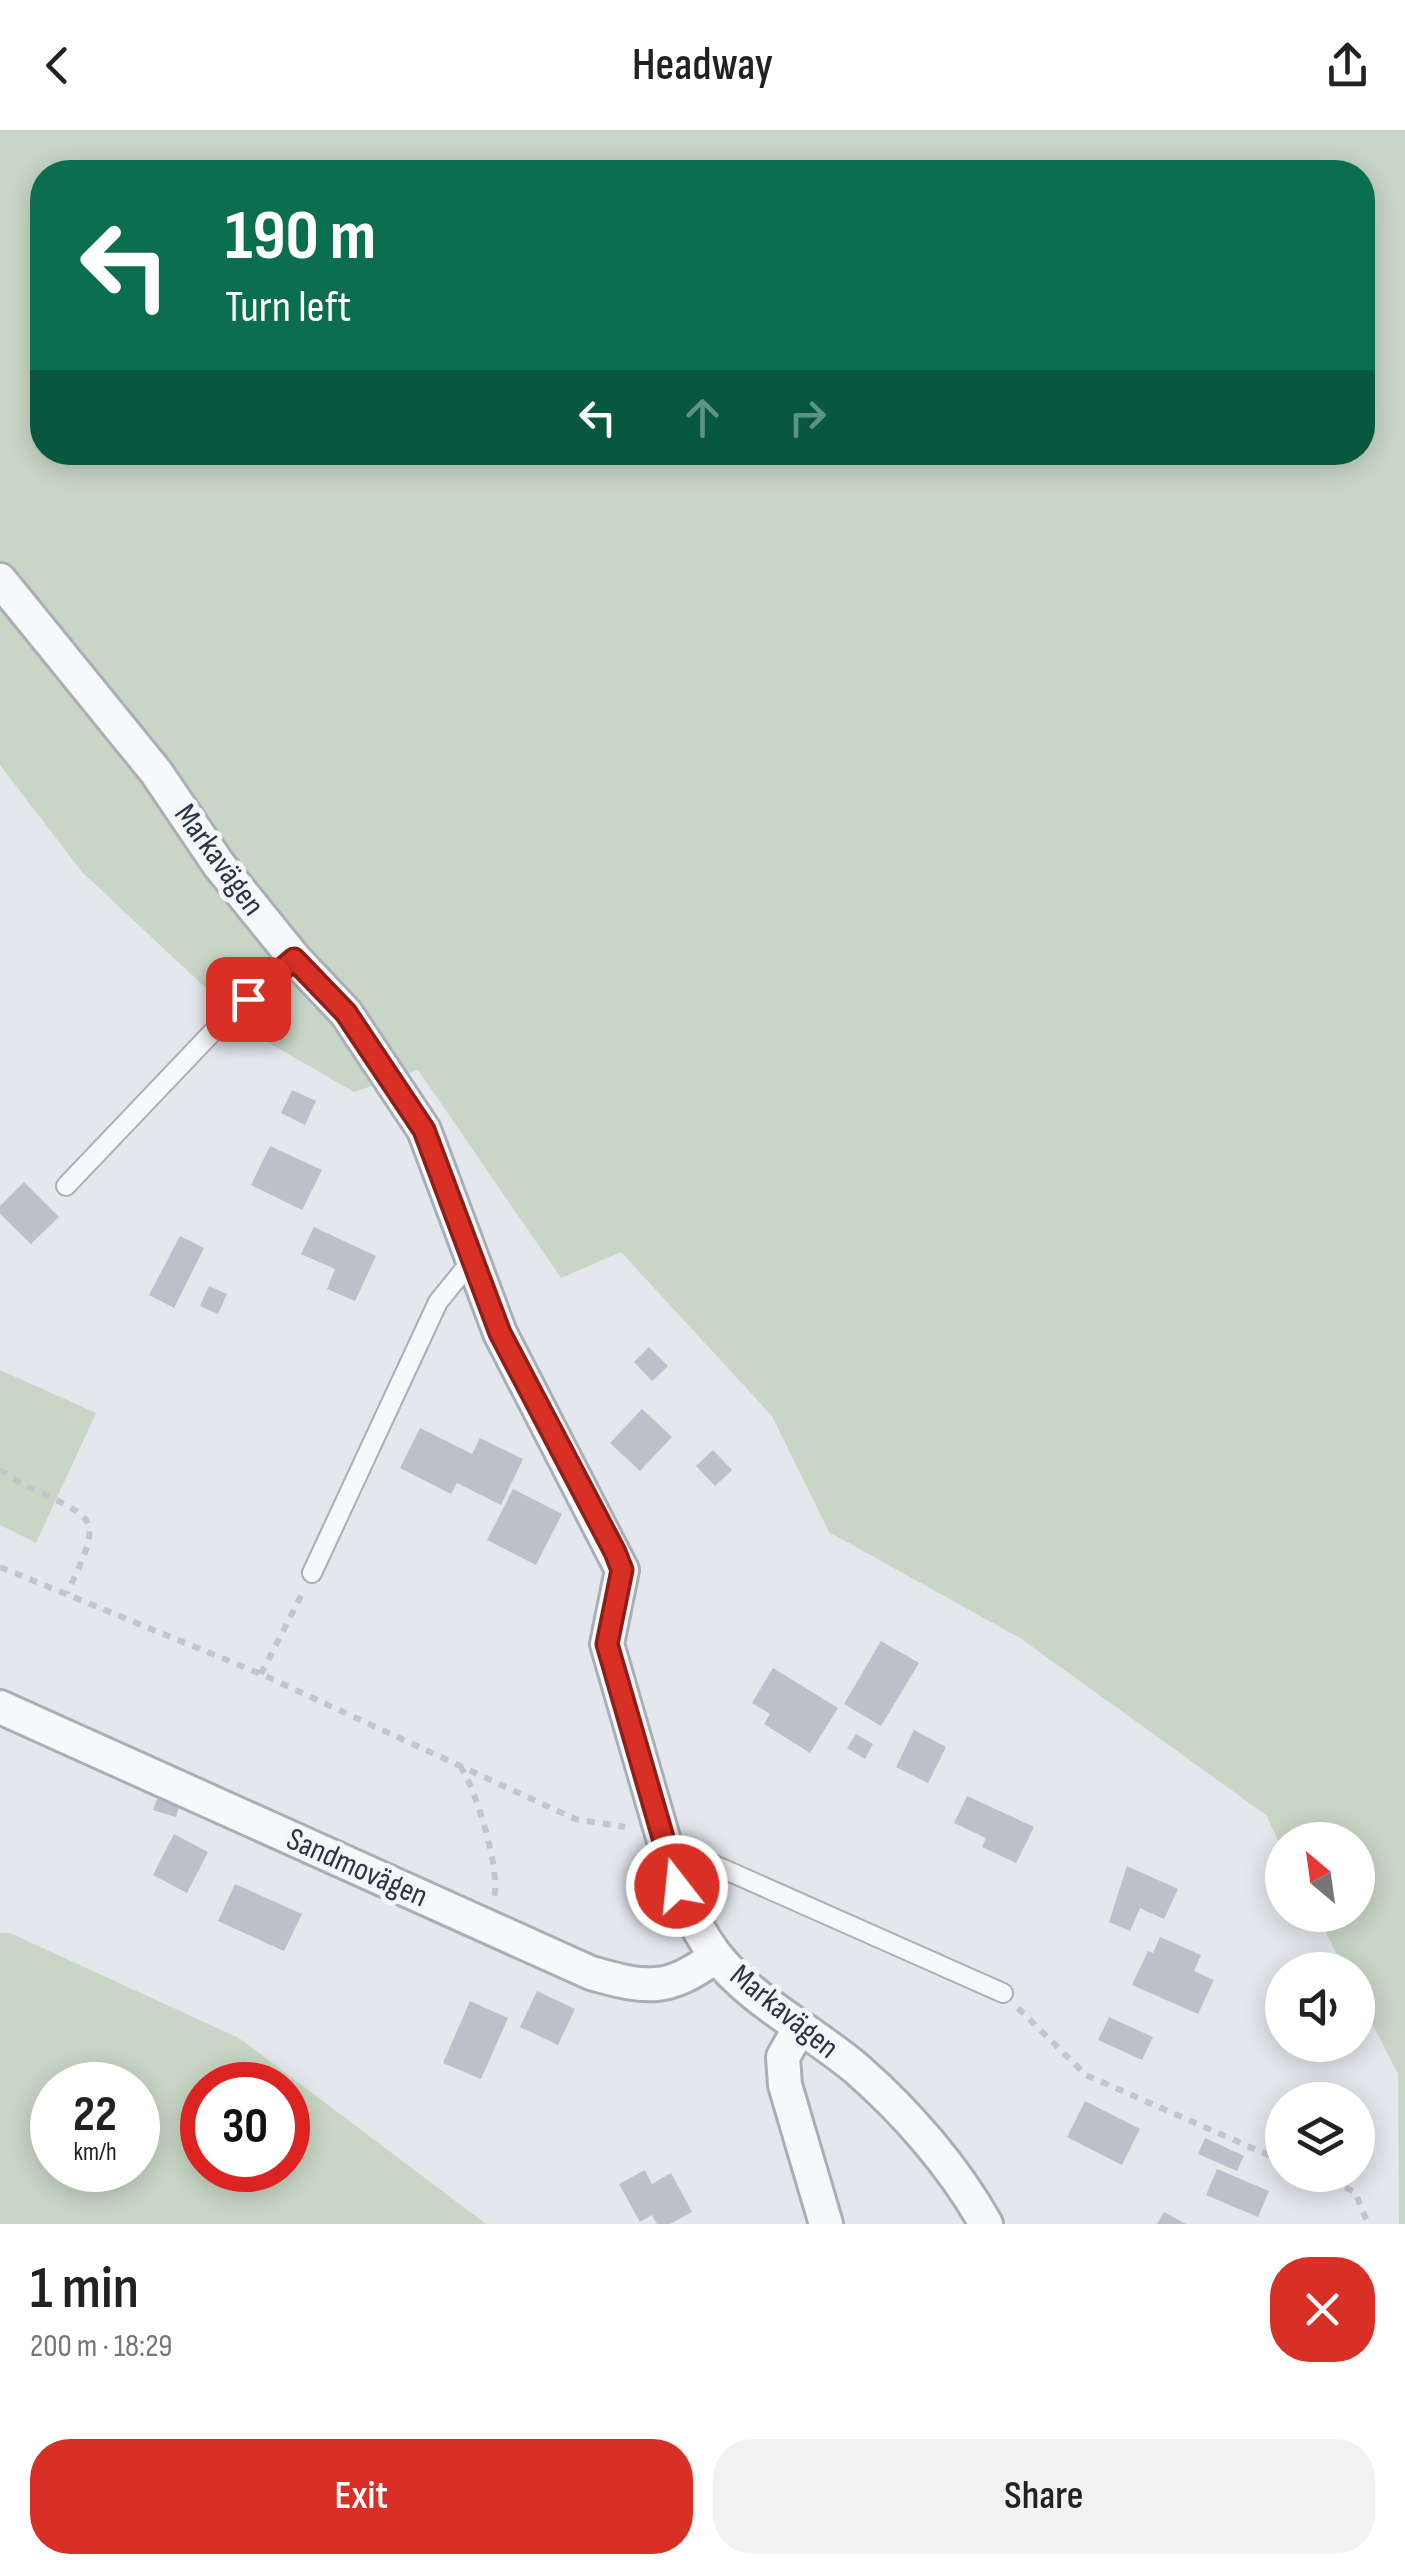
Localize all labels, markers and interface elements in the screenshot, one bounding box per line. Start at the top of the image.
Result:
icon: back [30,38,85,93]
text: Headway [632,38,773,93]
icon: share [1320,38,1375,93]
text: 190 m [225,195,376,279]
icon: left [60,200,190,330]
text: Turn left [225,280,351,335]
icon: left [570,390,625,445]
icon: ahead [675,390,730,445]
icon: right [780,390,835,445]
street label: Markavägen [166,797,272,923]
pin [206,957,291,1042]
icon: arrive [221,972,276,1027]
street label: Sandmovägen [281,1820,433,1916]
north arrow [1265,1822,1375,1932]
map controls [1265,1822,1375,2192]
position arrow [625,1834,729,1938]
button: sound [1265,1952,1375,2062]
street label: Markavägen [722,1956,846,2068]
speed limit sign: 30 [180,2062,310,2192]
button: layers [1265,2082,1375,2192]
text: 22 [73,2085,117,2145]
text: km/h [73,2137,117,2168]
text: 1 min [30,2253,139,2325]
button: close [1270,2257,1375,2362]
text: 200 m · 18:29 [30,2327,173,2366]
button: Exit [30,2439,693,2554]
button: Share [713,2439,1375,2554]

